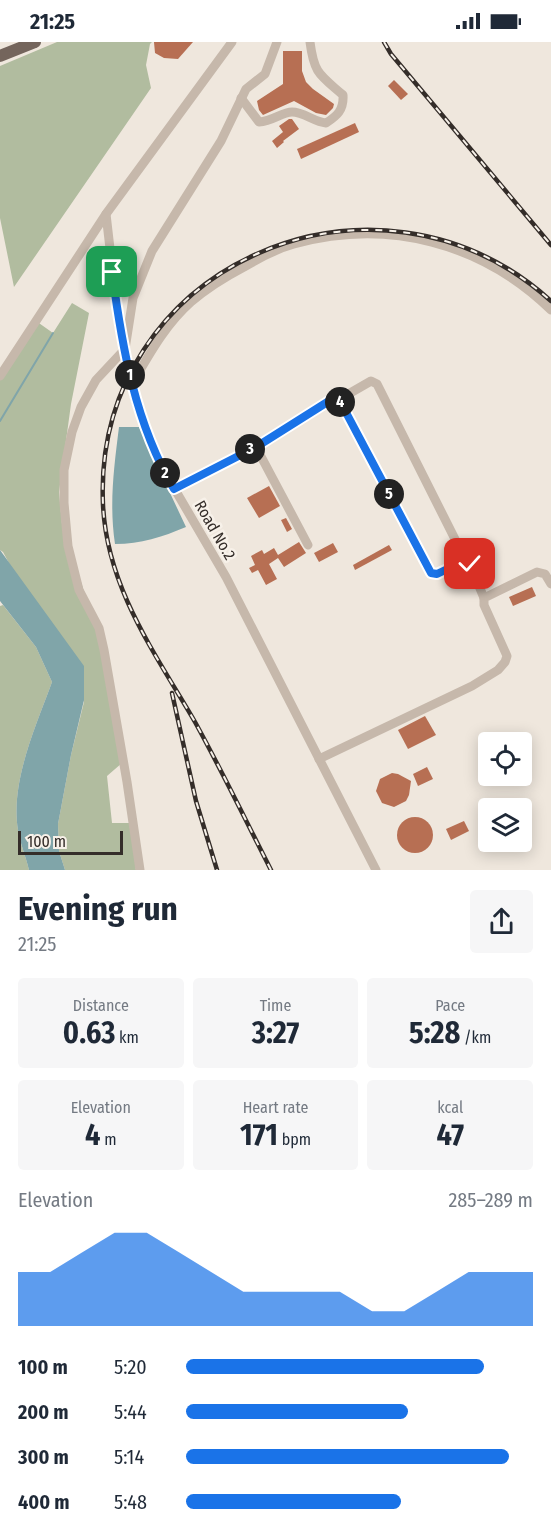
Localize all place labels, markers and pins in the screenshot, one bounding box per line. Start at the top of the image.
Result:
pin [86,246,137,297]
pin: 1 [115,360,145,390]
pin: 4 [325,387,355,417]
pin: 3 [235,434,265,464]
pin: 2 [150,458,180,488]
pin: 5 [374,479,404,509]
pin [444,538,495,589]

